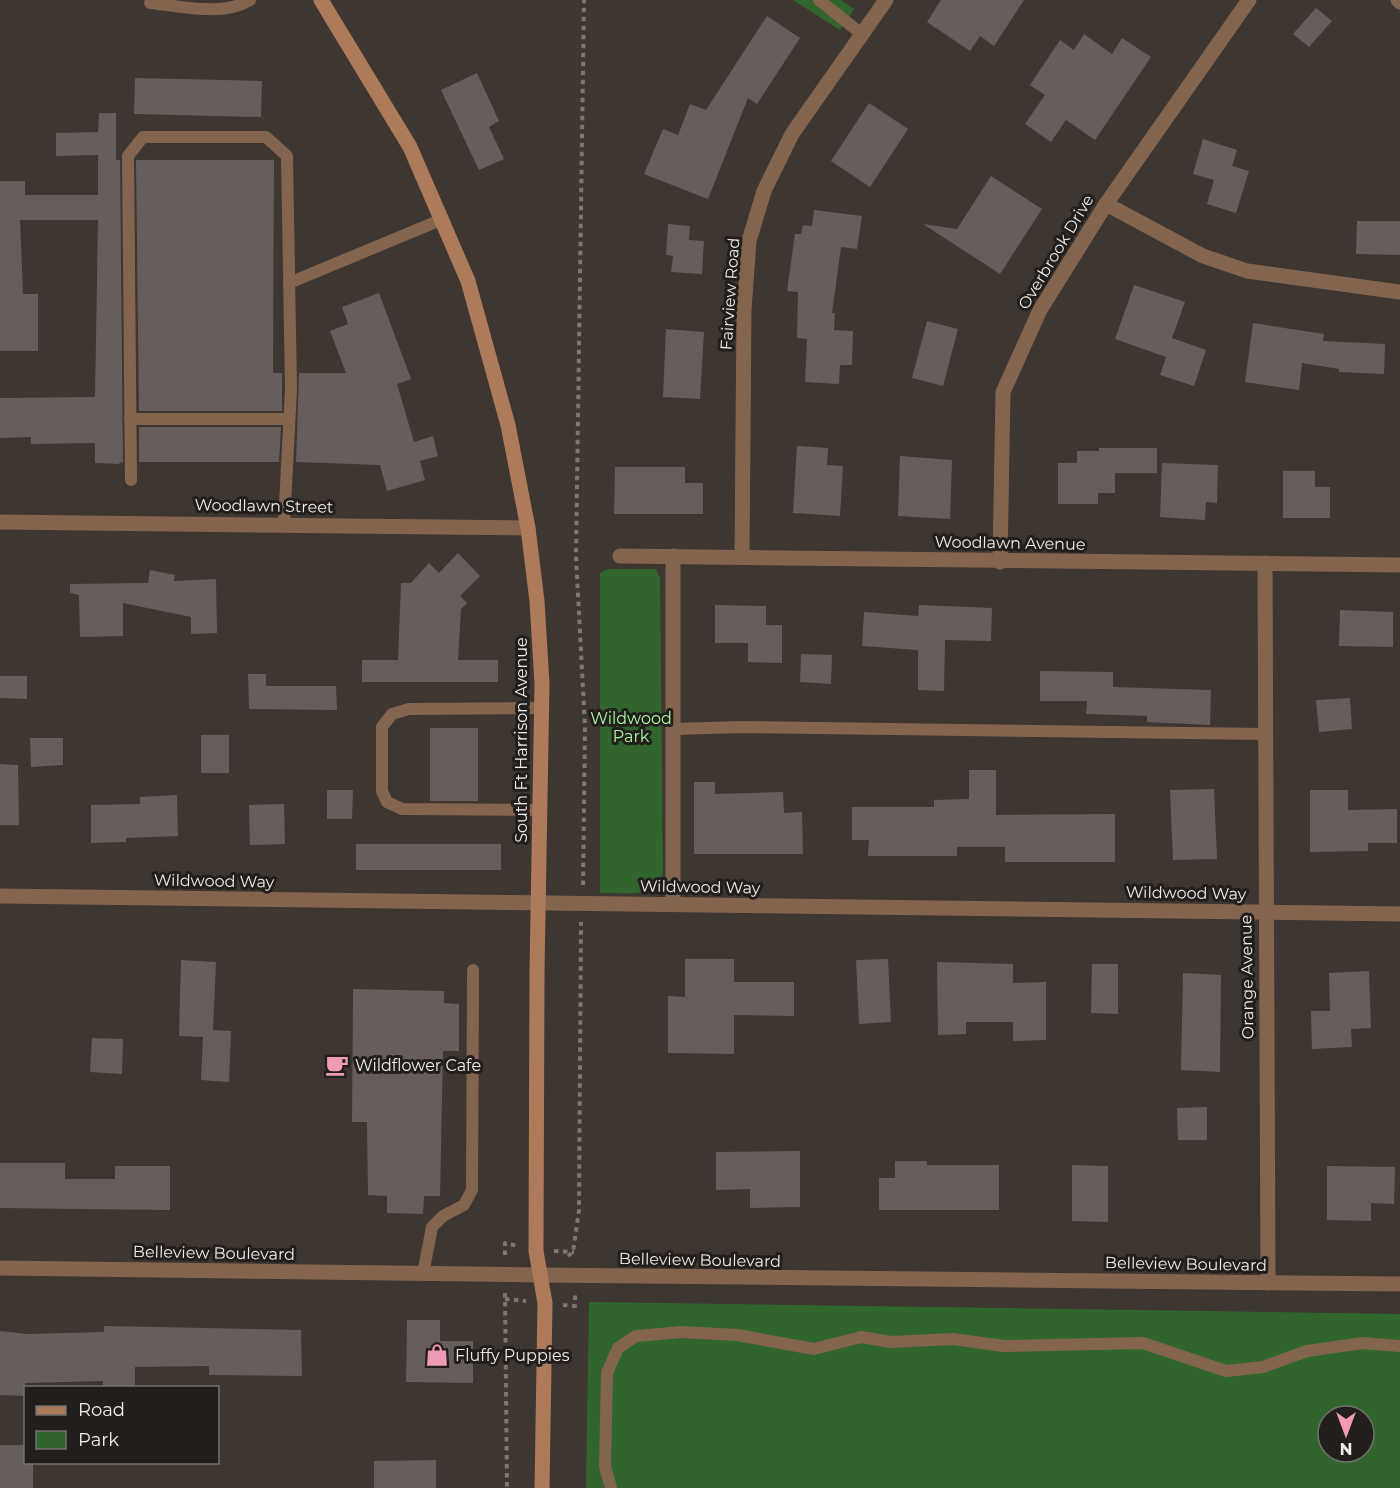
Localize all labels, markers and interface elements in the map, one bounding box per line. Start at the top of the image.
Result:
street label: Overbrook Drive [1014,191,1098,313]
street label: Fairview Road [717,237,743,351]
street label: Woodlawn Street [194,495,334,517]
street label: Woodlawn Avenue [934,532,1086,554]
street label: South Ft Harrison Avenue [512,637,531,843]
park label: Wildwood Park [590,709,672,746]
street label: Wildwood Way [154,870,275,892]
street label: Wildwood Way [640,876,761,898]
street label: Wildwood Way [1126,882,1247,904]
street label: Orange Avenue [1236,915,1258,1039]
cafe icon: Wildflower Cafe [324,1052,350,1078]
place label: Wildflower Cafe [355,1056,481,1075]
street label: Belleview Boulevard [133,1242,295,1264]
street label: Belleview Boulevard [619,1249,781,1271]
street label: Belleview Boulevard [1105,1253,1267,1275]
shop icon: Fluffy Puppies [424,1342,450,1368]
place label: Fluffy Puppies [455,1346,570,1365]
legend [24,1386,219,1464]
text: Road [78,1399,125,1421]
north arrow [1316,1404,1376,1464]
text: Park [78,1429,119,1451]
text: N [1340,1439,1352,1458]

